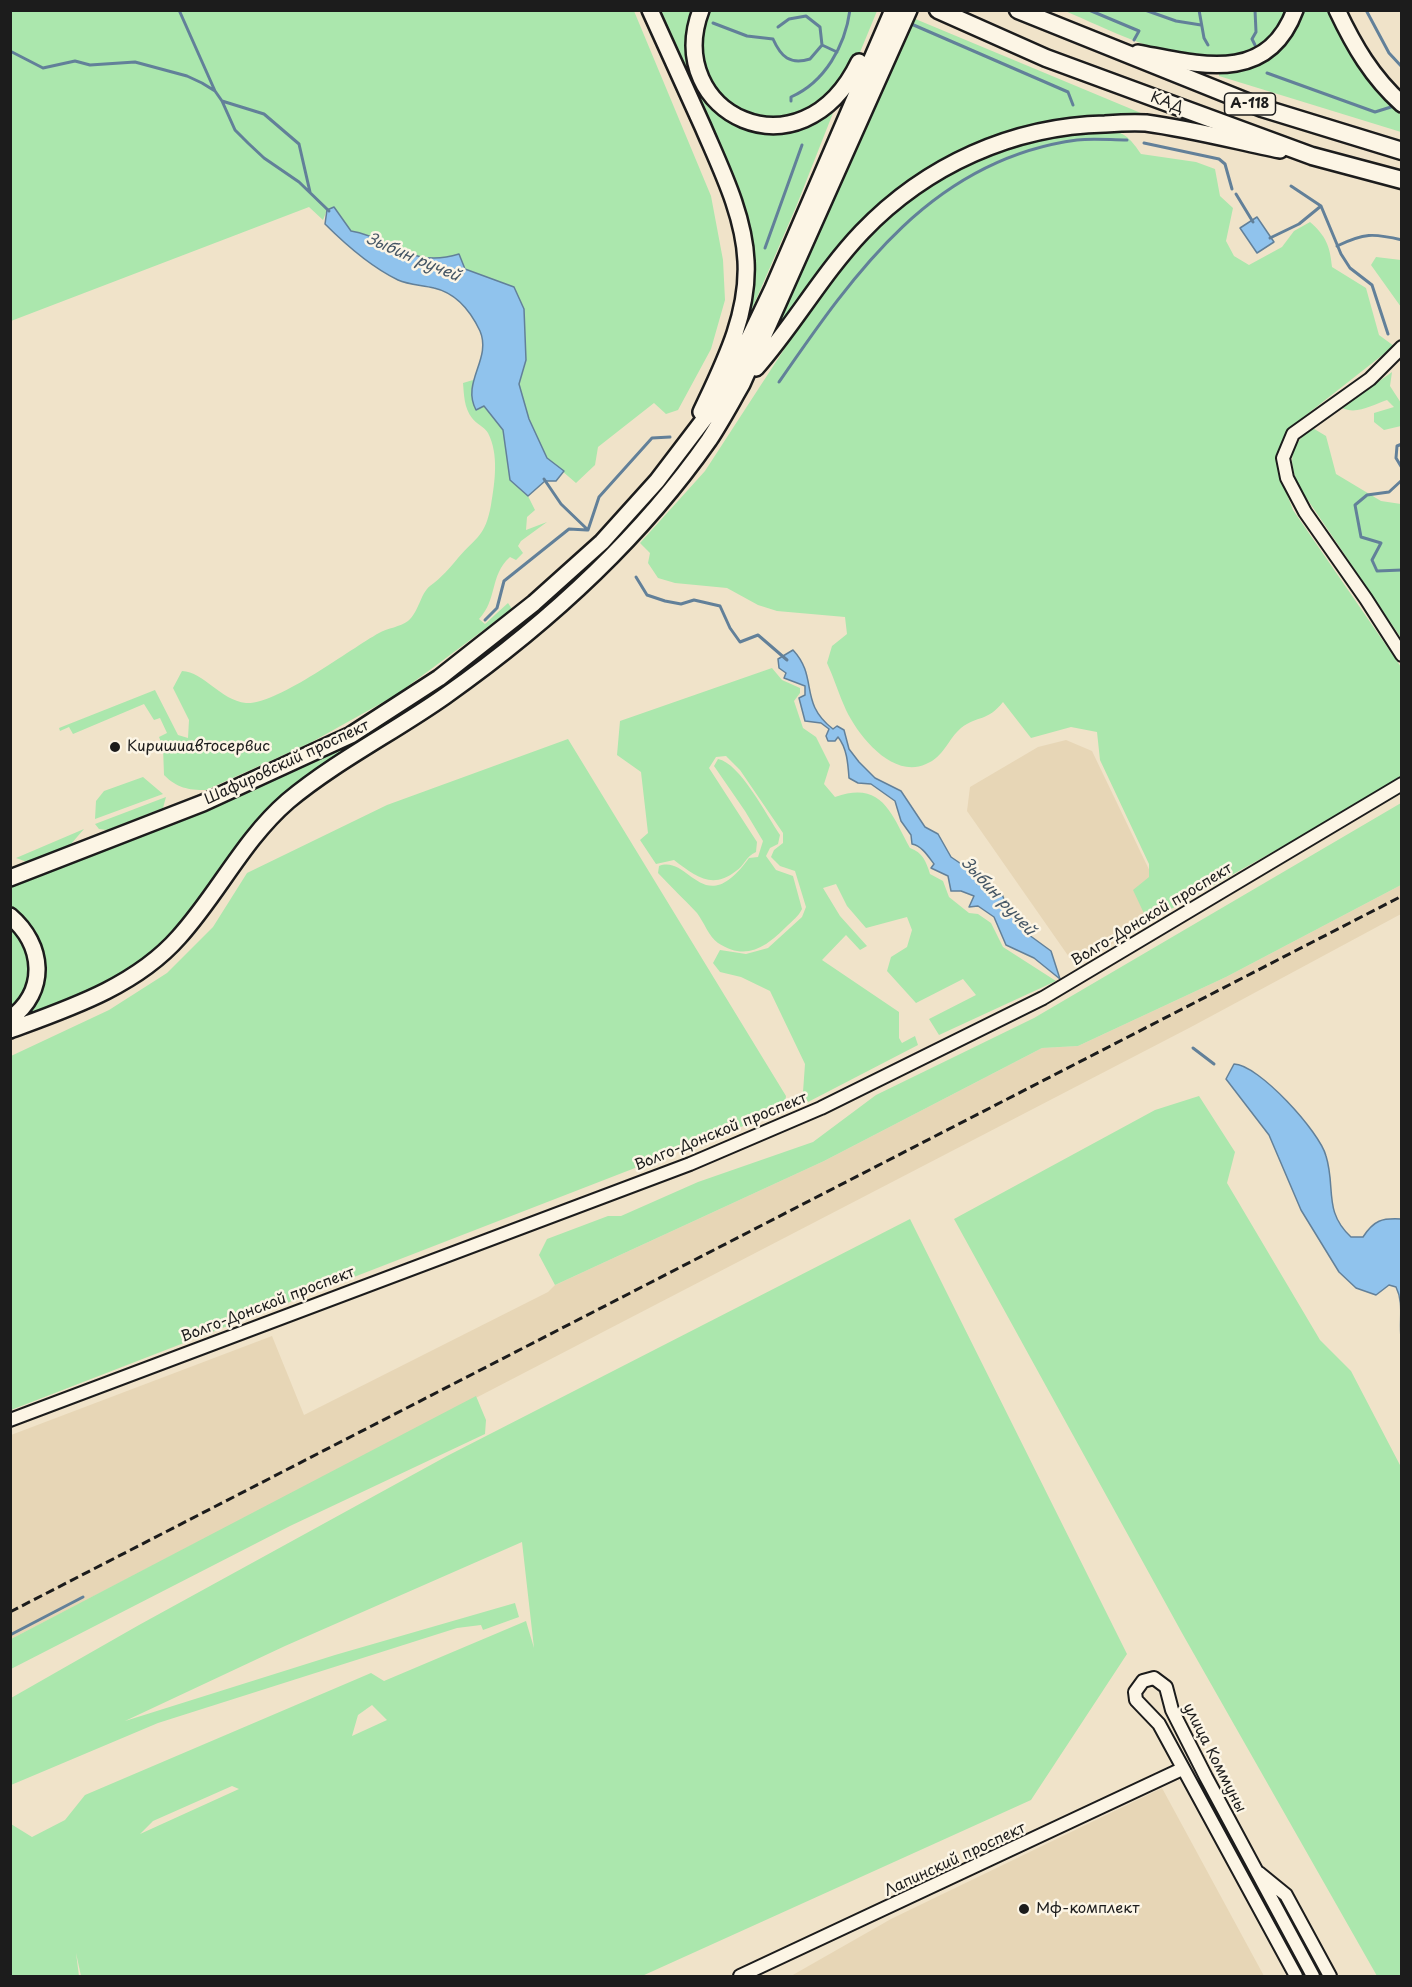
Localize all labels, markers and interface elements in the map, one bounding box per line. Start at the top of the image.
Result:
street label: КАД [1148,89,1186,117]
road number: А-118 [1224,93,1276,115]
water label: Зыбин ручей [363,230,463,286]
street label: Шафировский проспект [202,717,372,809]
place label: Киришиавтосервис [127,738,270,756]
marker: Киришиавтосервис [108,740,122,754]
water label: Зыбин ручей [957,854,1039,940]
street label: Волго-Донской проспект [1068,860,1236,970]
street label: Волго-Донской проспект [632,1089,810,1175]
street label: Волго-Донской проспект [179,1264,357,1346]
street label: улица Коммуны [1179,1700,1249,1816]
street label: Лапинский проспект [881,1819,1029,1901]
place label: Мф-комплект [1036,1900,1139,1918]
marker: Мф-комплект [1017,1902,1031,1916]

